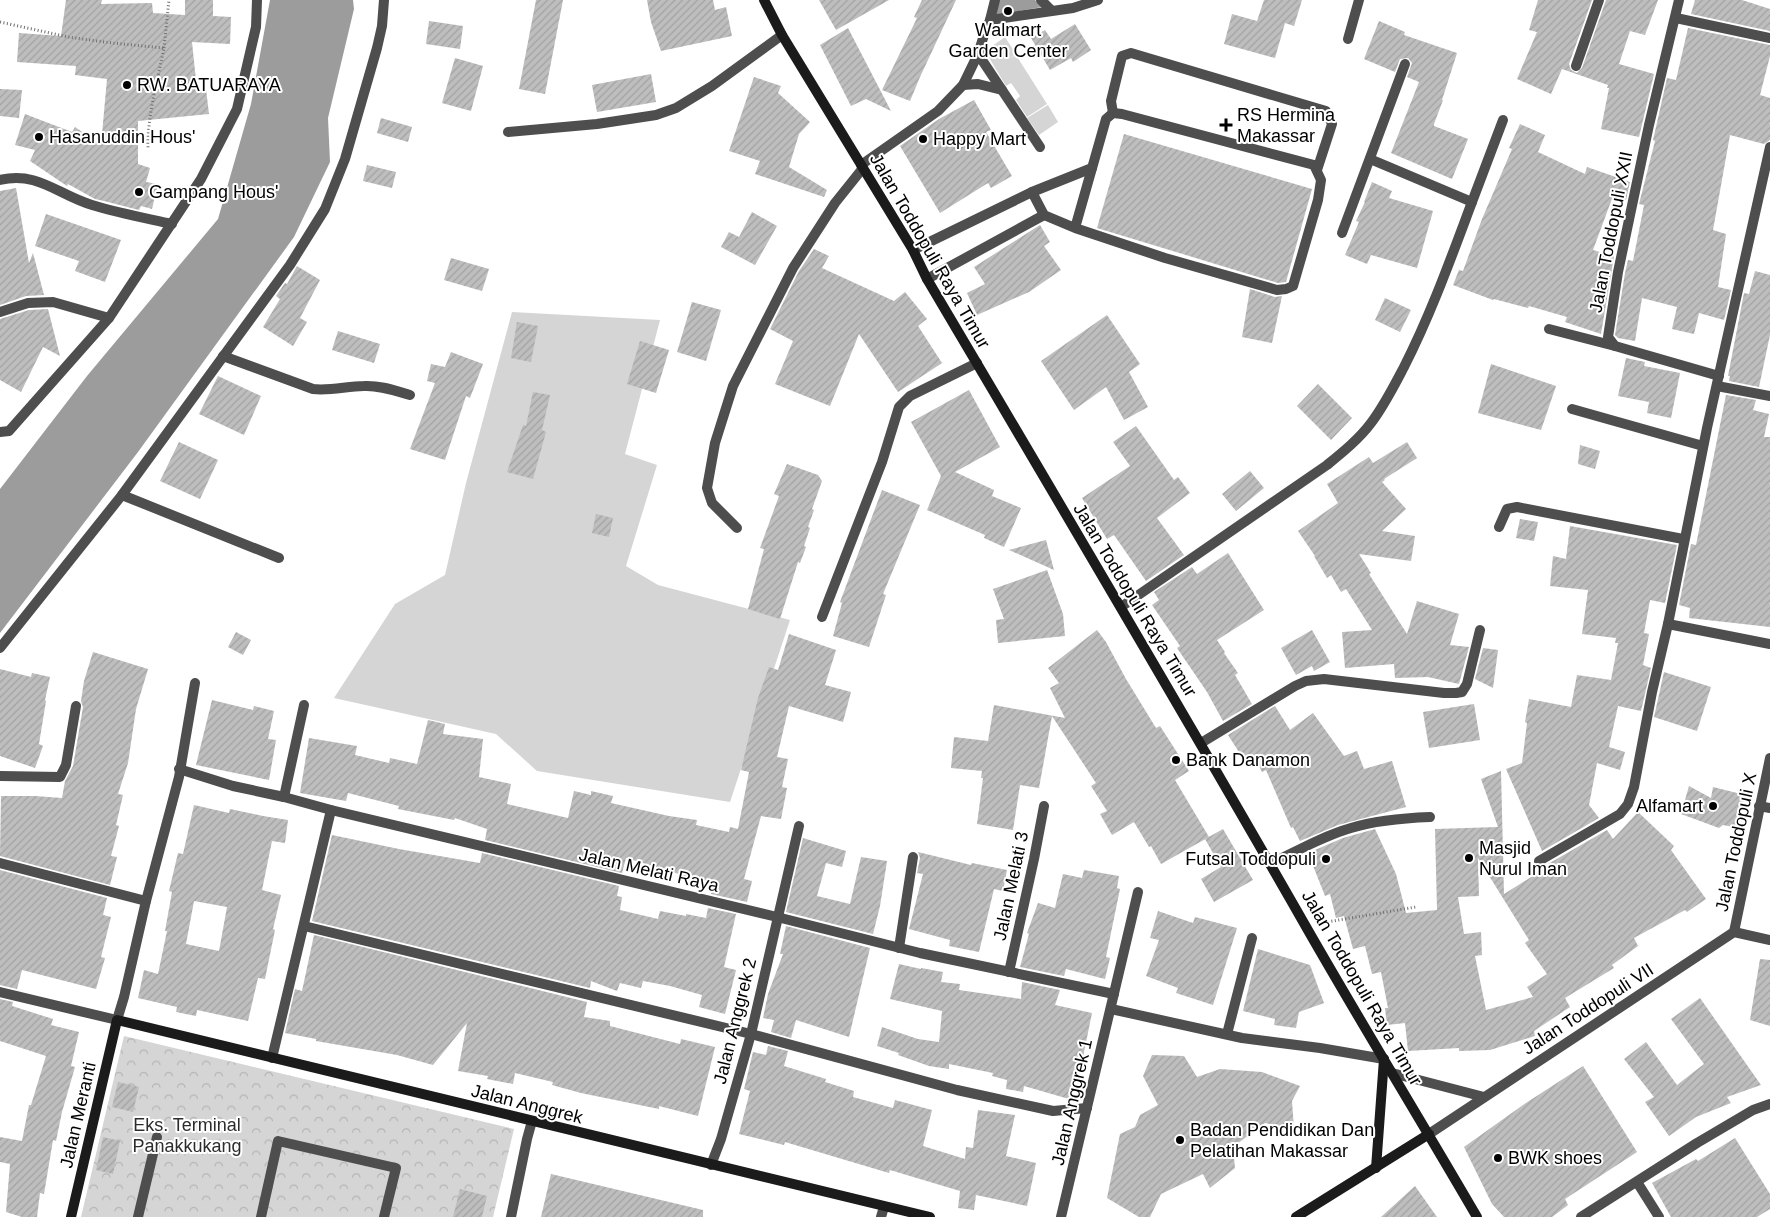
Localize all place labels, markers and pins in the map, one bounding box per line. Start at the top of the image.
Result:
marker: Walmart Garden Center [1002,5,1014,17]
place label: Walmart Garden Center [948,20,1068,61]
place label: RW. BATUARAYA [137,75,281,95]
marker: RW. BATUARAYA [121,79,133,91]
place label: RS Hermina Makassar [1237,105,1336,146]
marker: RS Hermina Makassar [1219,118,1233,132]
place label: Hasanuddin Hous' [49,127,196,147]
place label: Happy Mart [933,129,1026,149]
marker: Hasanuddin Hous' [33,131,45,143]
marker: Happy Mart [917,133,929,145]
place label: Gampang Hous' [149,182,279,202]
marker: Gampang Hous' [133,186,145,198]
place label: Bank Danamon [1186,750,1310,770]
marker: Bank Danamon [1170,754,1182,766]
place label: Alfamart [1636,796,1703,816]
marker: Alfamart [1707,800,1719,812]
place label: Masjid Nurul Iman [1479,838,1567,879]
place label: Futsal Toddopuli [1185,849,1316,869]
marker: Masjid Nurul Iman [1463,852,1475,864]
marker: Futsal Toddopuli [1320,853,1332,865]
place label: Badan Pendidikan Dan Pelatihan Makassar [1190,1120,1374,1161]
marker: Badan Pendidikan Dan Pelatihan Makassar [1174,1134,1186,1146]
place label: BWK shoes [1508,1148,1602,1168]
marker: BWK shoes [1492,1152,1504,1164]

